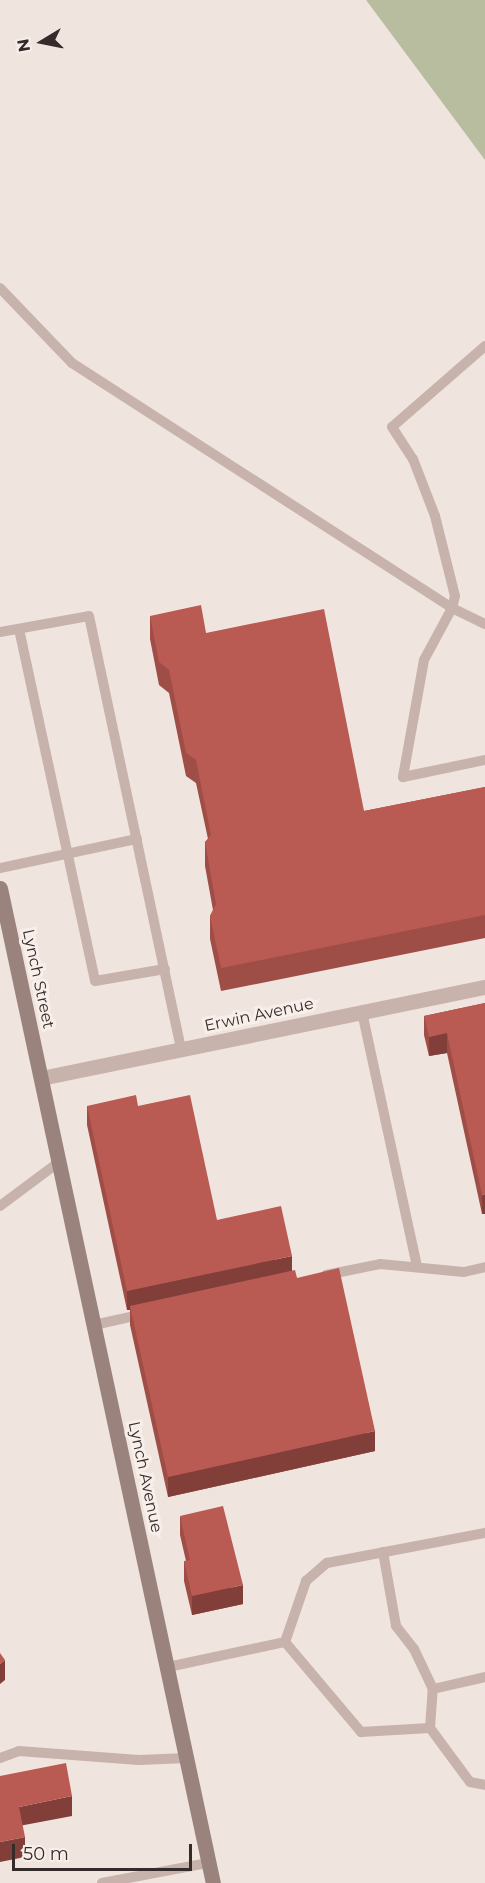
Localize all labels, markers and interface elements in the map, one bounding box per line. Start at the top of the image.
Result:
north arrow [12,12,72,72]
text: N [13,37,34,53]
street label: Lynch Street [18,928,58,1030]
street label: Erwin Avenue [203,994,315,1036]
street label: Lynch Avenue [124,1420,166,1534]
scale bar [15,1832,195,1870]
text: 50 m [23,1843,69,1865]

